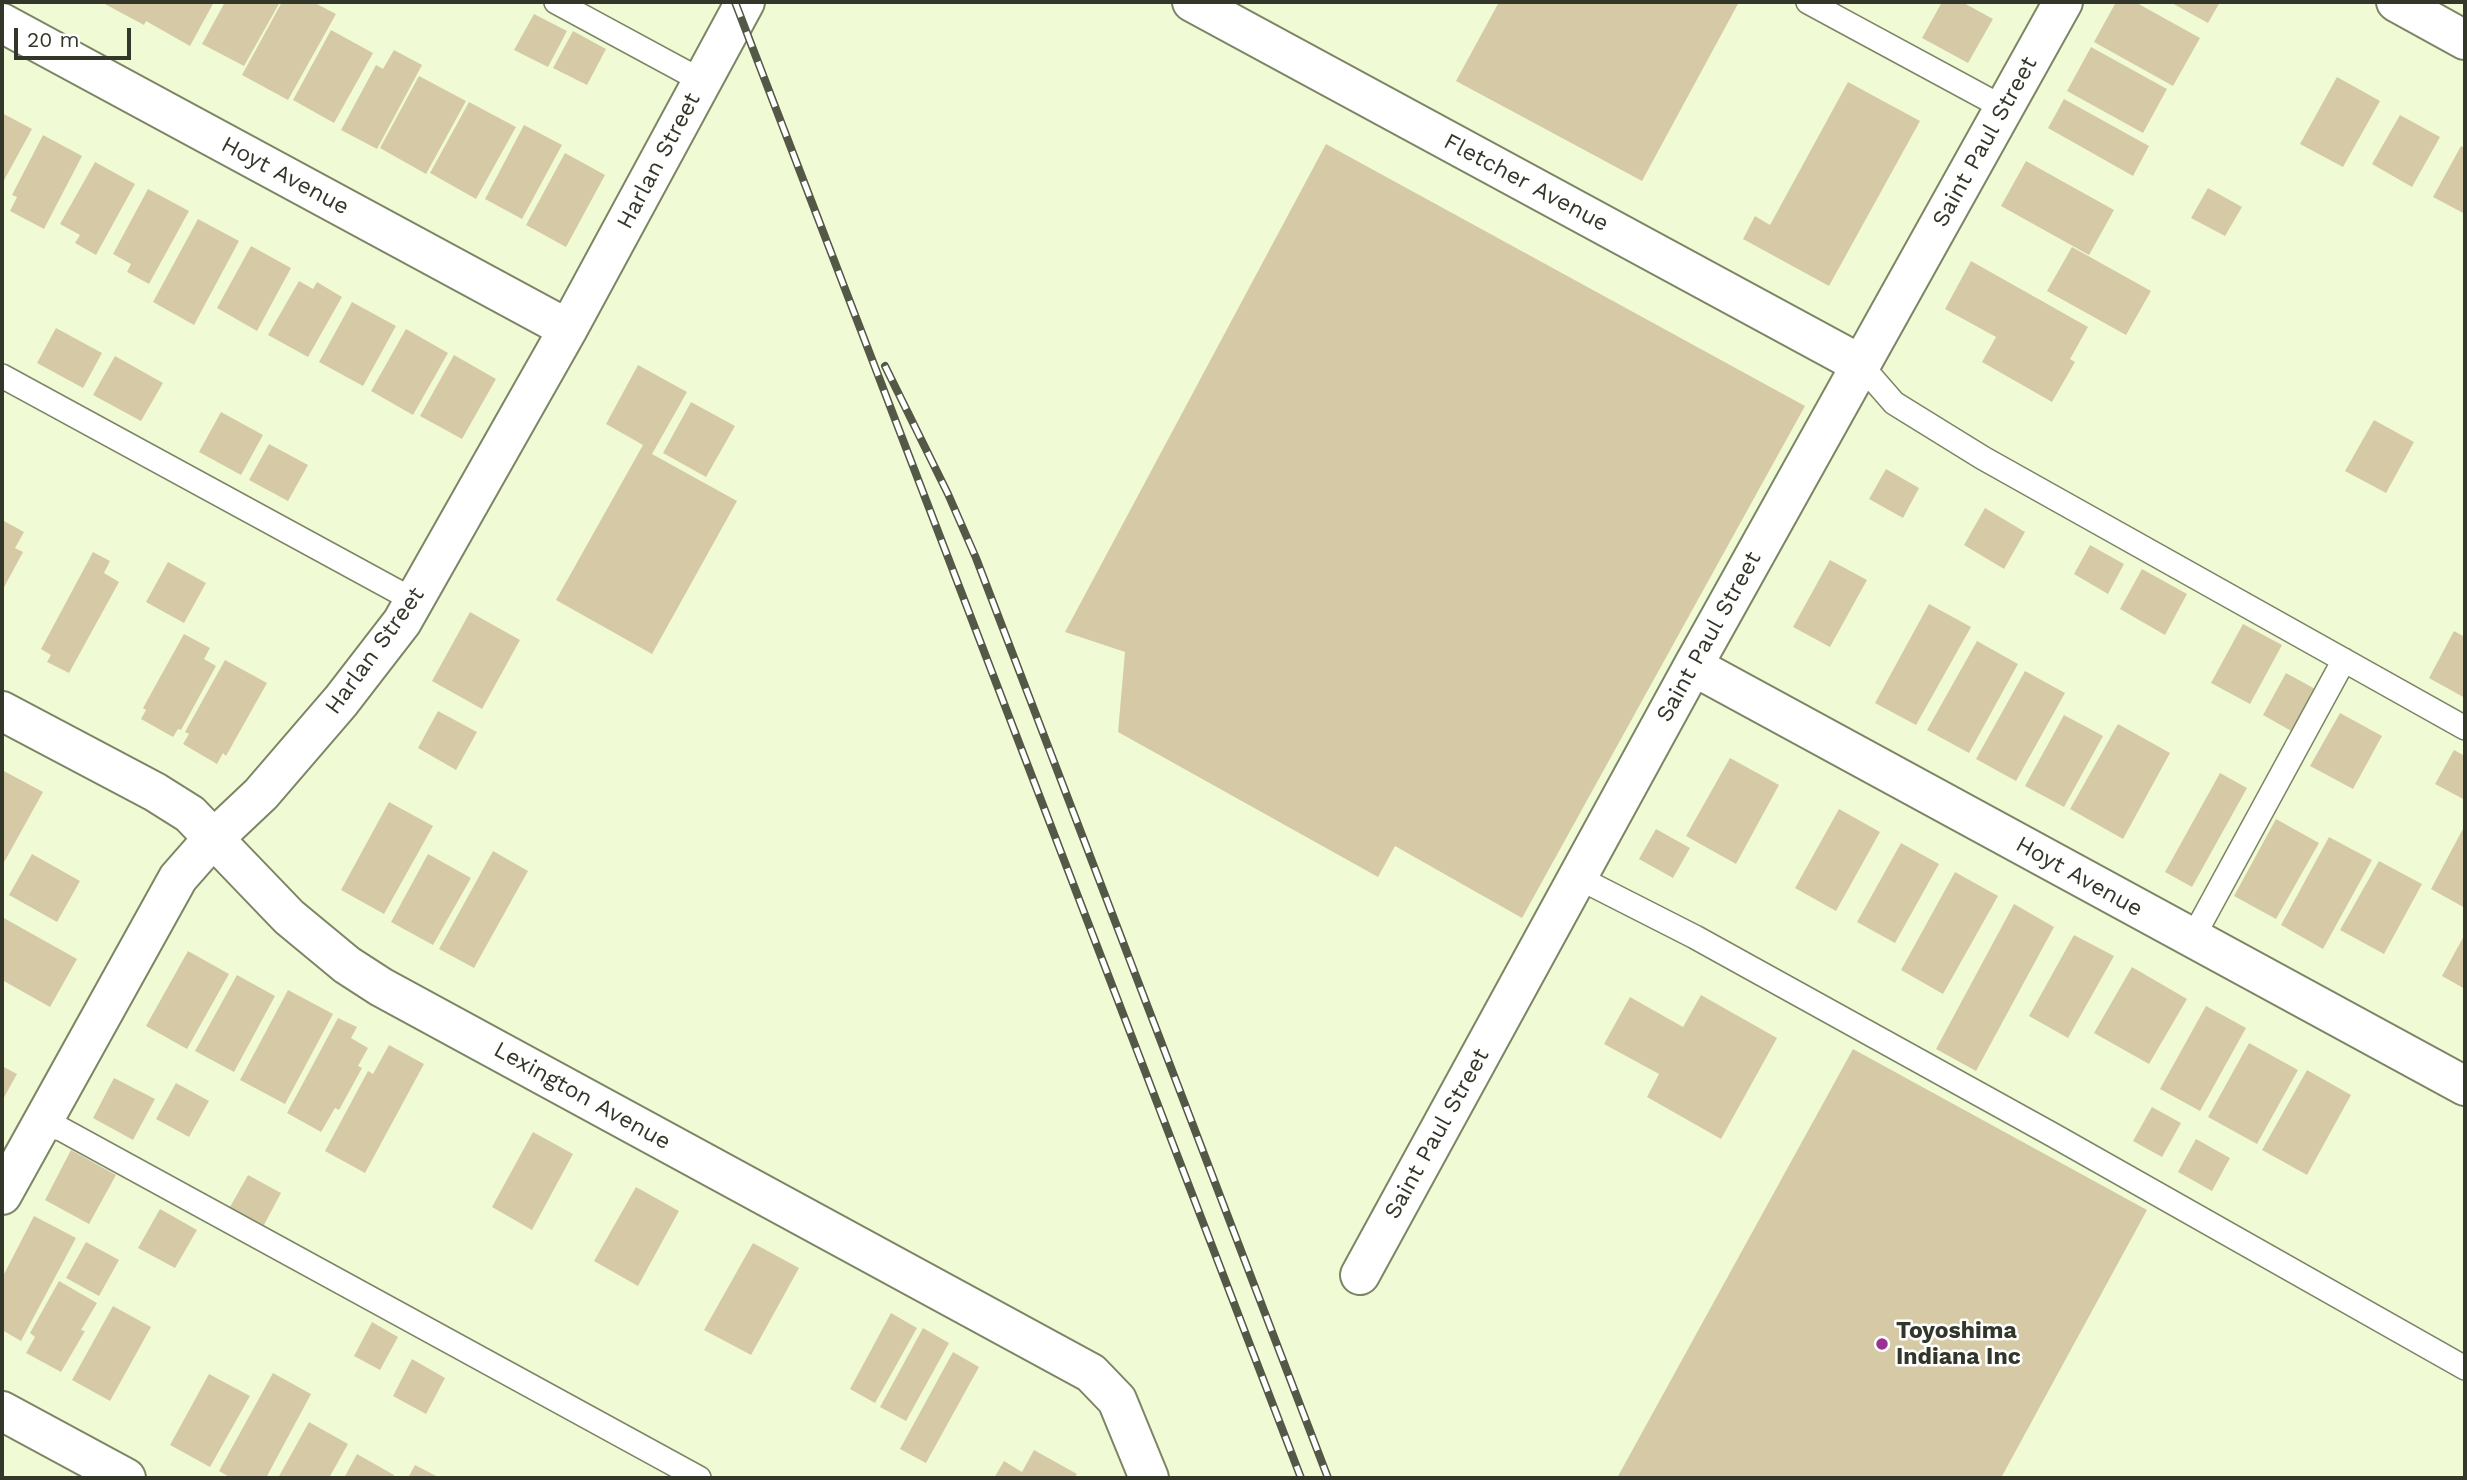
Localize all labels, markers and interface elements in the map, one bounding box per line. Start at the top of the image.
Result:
scale bar [18,14,135,58]
text: 20 m [27,27,79,52]
street label: Saint Paul Street [1927,52,2043,232]
street label: Harlan Street [611,88,707,234]
street label: Fletcher Avenue [1439,128,1613,238]
street label: Hoyt Avenue [216,131,354,221]
street label: Saint Paul Street [1651,547,1767,727]
street label: Harlan Street [320,582,430,720]
street label: Hoyt Avenue [2011,831,2147,923]
street label: Lexington Avenue [489,1036,675,1156]
street label: Saint Paul Street [1379,1044,1495,1224]
place label: Toyoshima Indiana Inc [1896,1317,2021,1371]
marker: Toyoshima Indiana Inc [1874,1336,1890,1352]

